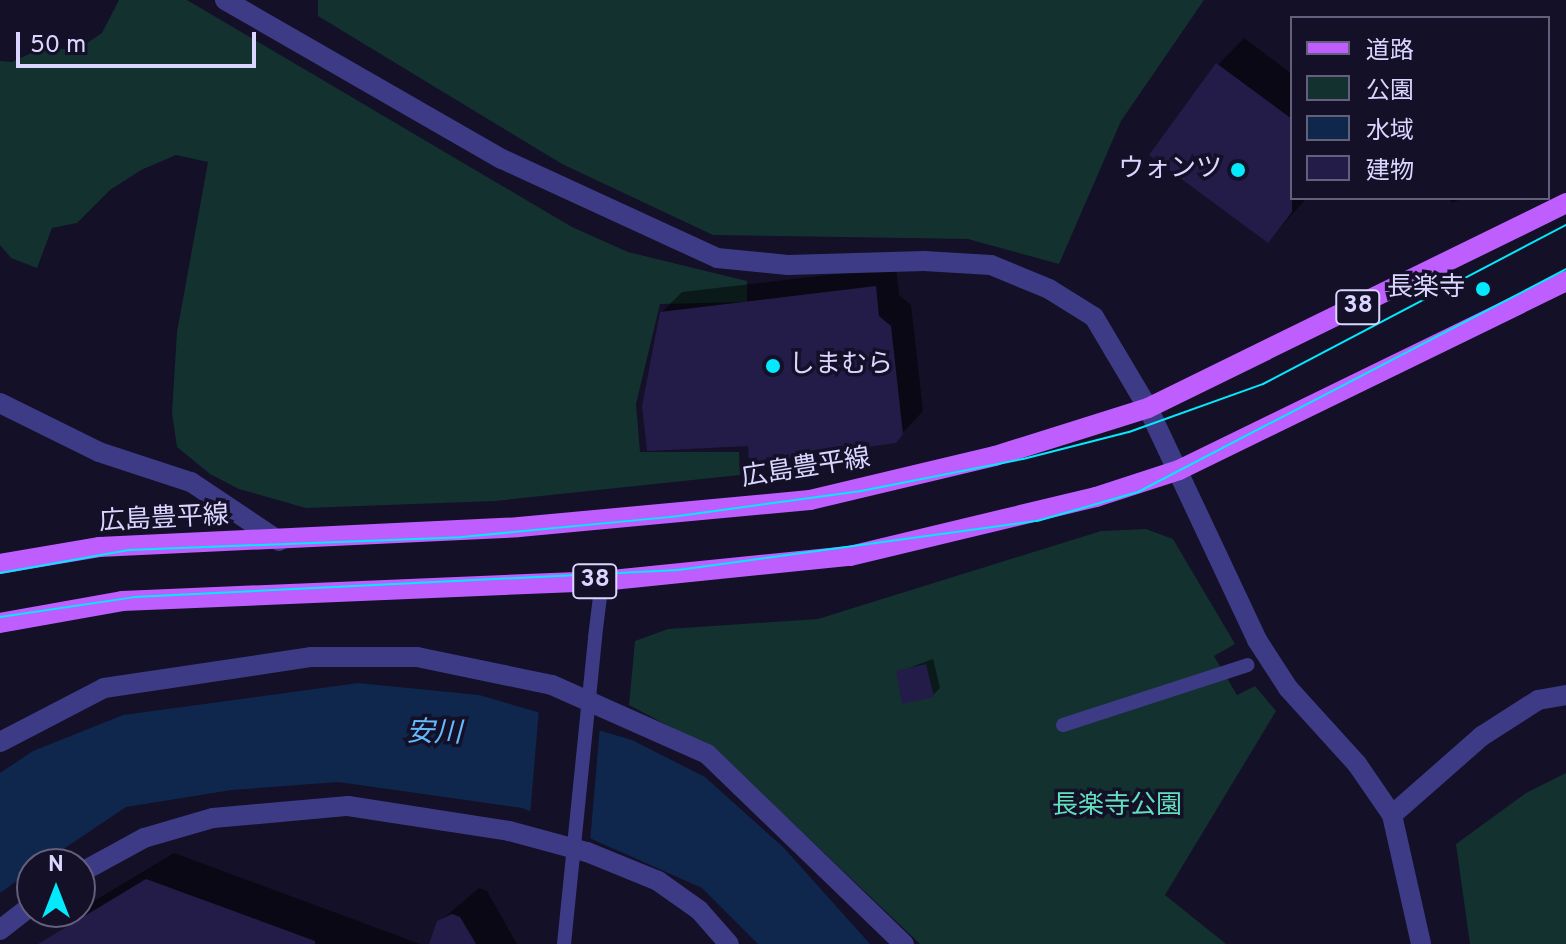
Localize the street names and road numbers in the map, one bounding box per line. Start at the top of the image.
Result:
road number: 38 [1334,287,1382,327]
street label: 広島豊平線 [739,443,873,495]
street label: 広島豊平線 [98,501,230,539]
road number: 38 [571,561,619,601]

